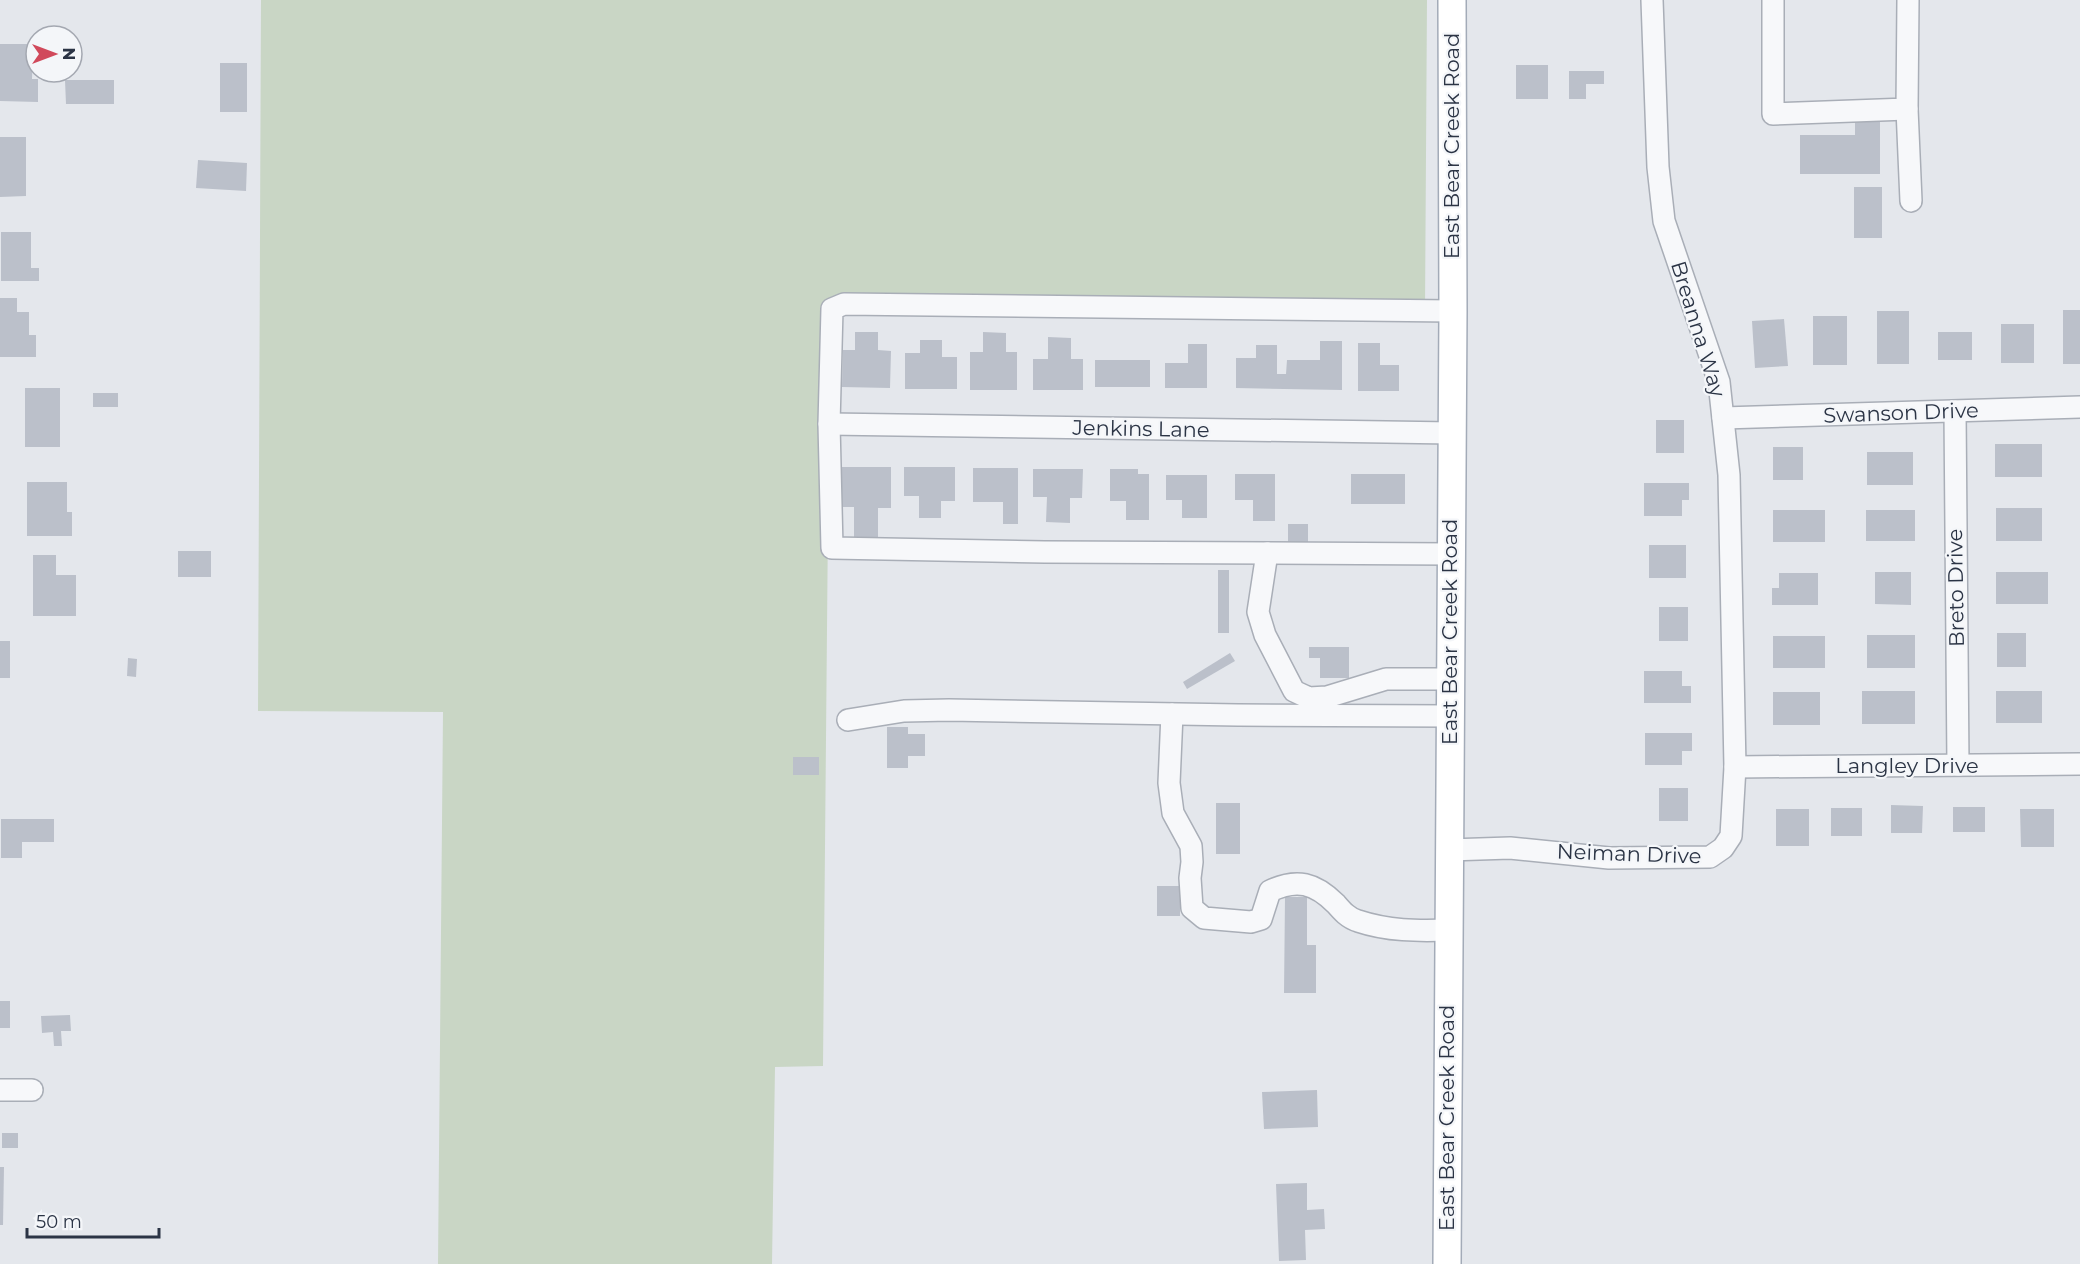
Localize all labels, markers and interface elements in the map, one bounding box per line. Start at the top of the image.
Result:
north arrow [24,24,84,84]
street label: East Bear Creek Road [1439,33,1464,259]
text: N [59,48,78,60]
street label: Breanna Way [1666,258,1731,400]
street label: Swanson Drive [1823,397,1979,428]
street label: Jenkins Lane [1071,415,1210,442]
street label: East Bear Creek Road [1437,519,1462,745]
street label: Breto Drive [1942,529,1969,647]
street label: Langley Drive [1835,753,1979,778]
street label: Neiman Drive [1556,838,1702,869]
street label: East Bear Creek Road [1434,1005,1459,1231]
scale bar [27,1201,159,1239]
text: 50 m [36,1211,82,1233]

